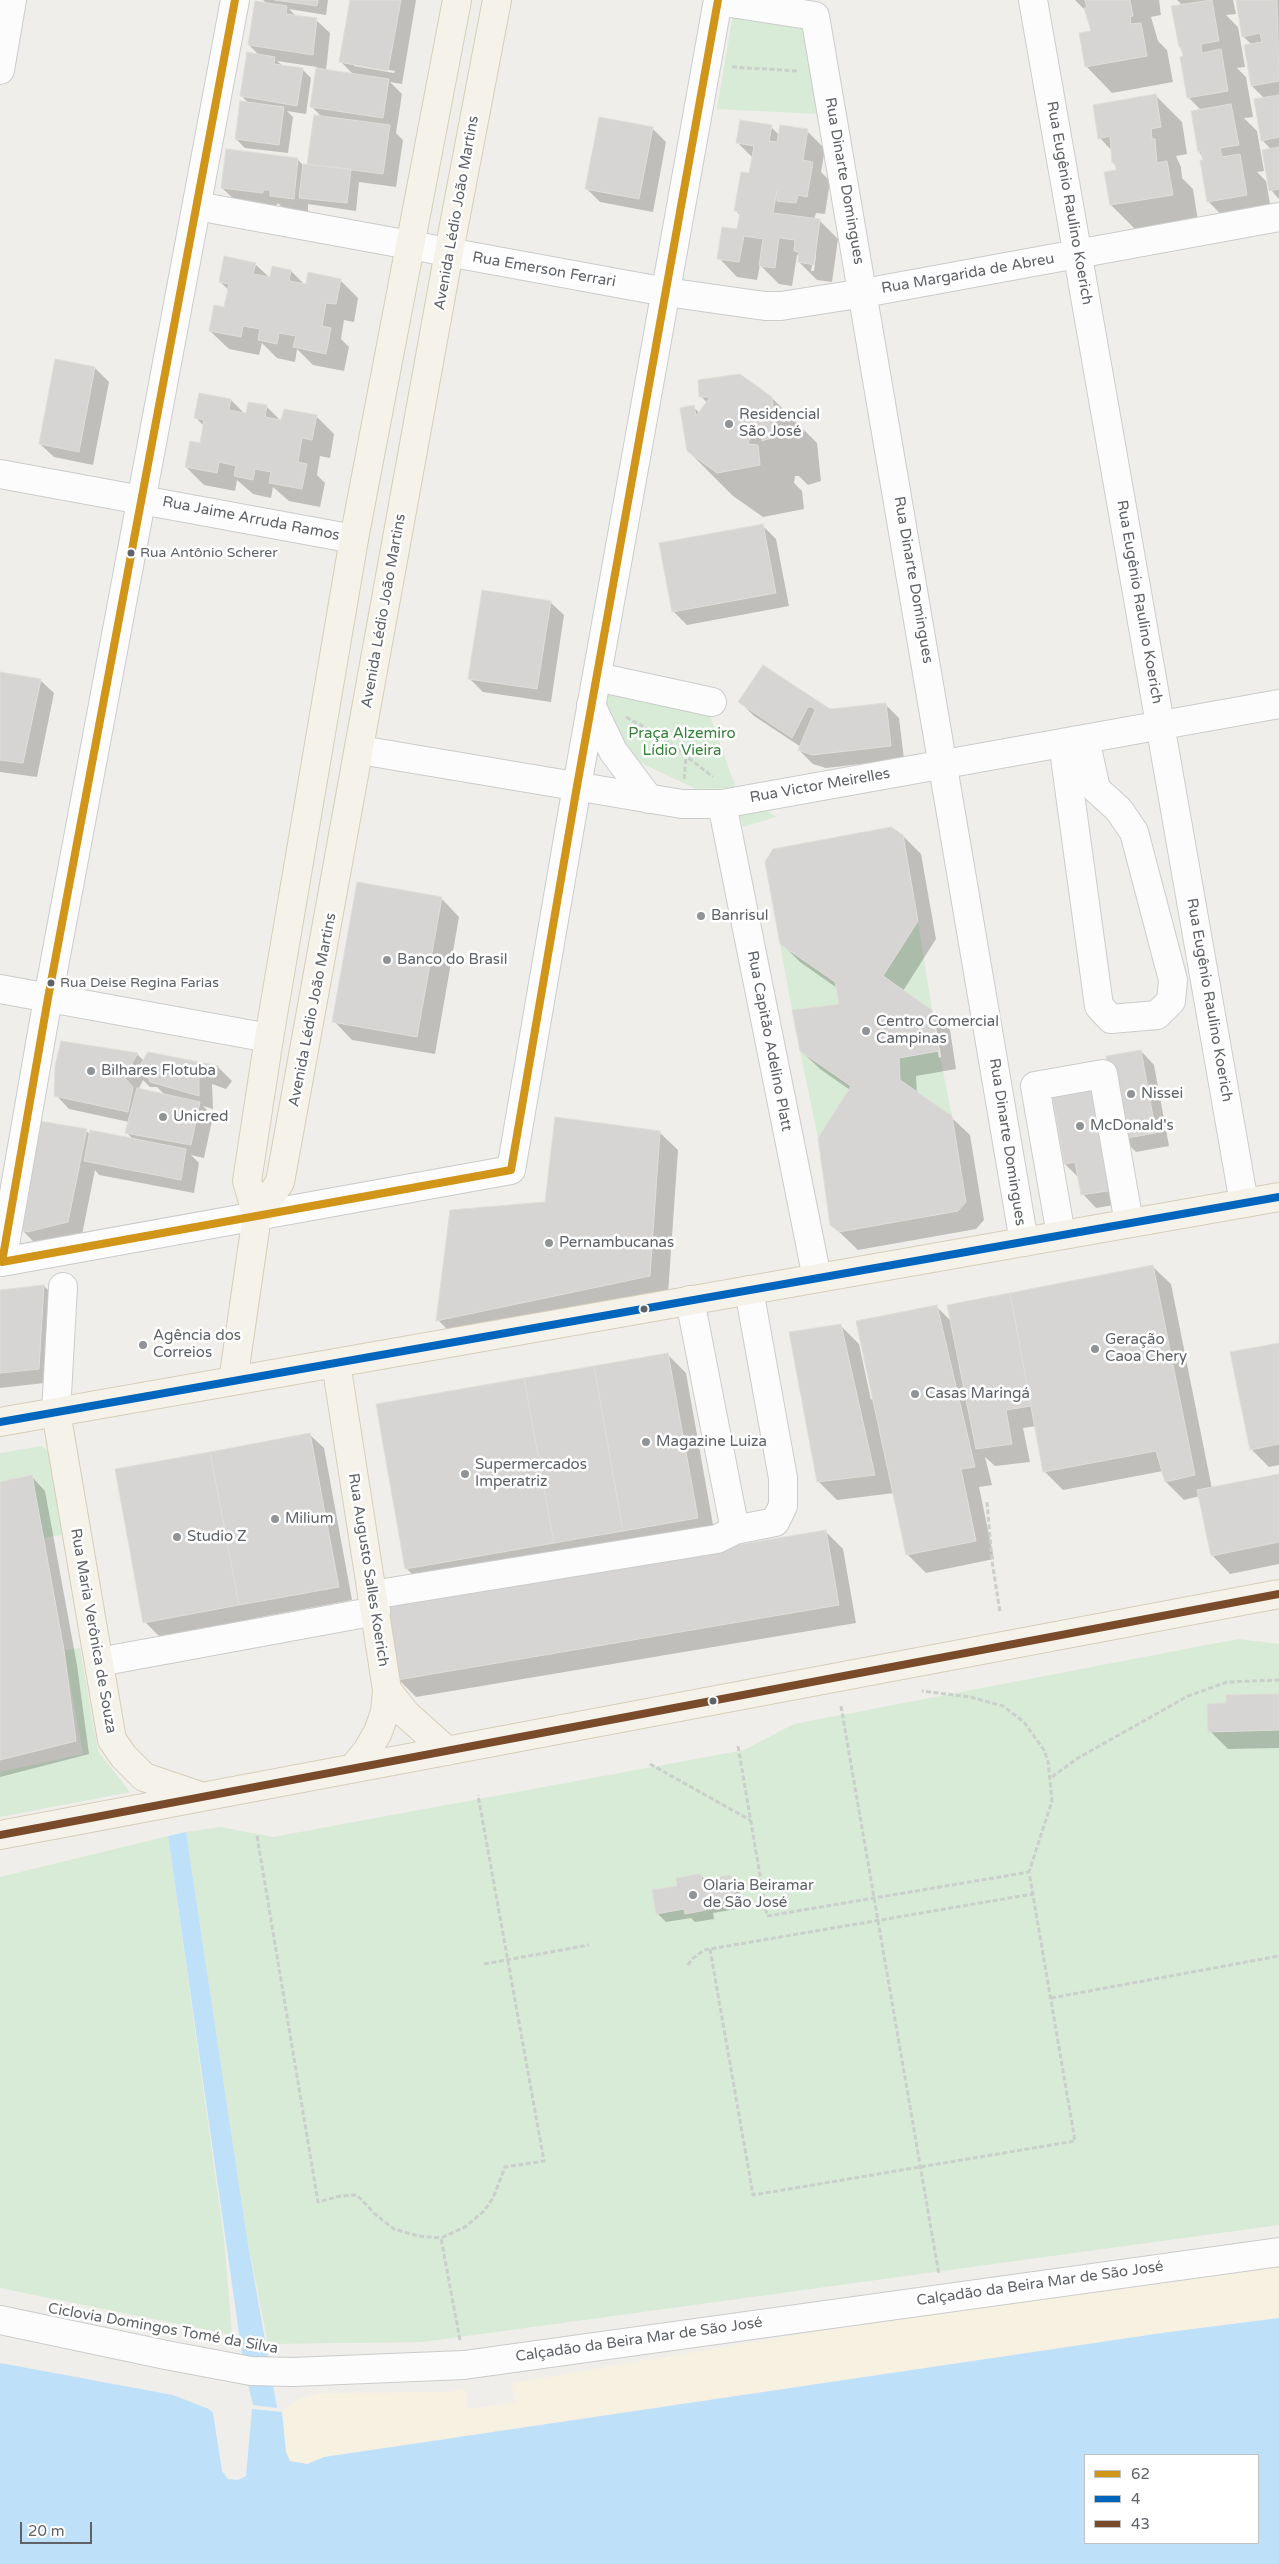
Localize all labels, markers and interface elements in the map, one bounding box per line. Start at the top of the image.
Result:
street label: Rua Dinarte Domingues [820,96,868,266]
street label: Rua Eugênio Raulino Koerich [1042,100,1096,306]
street label: Avenida Lédio João Martins [431,114,483,312]
street label: Rua Emerson Ferrari [471,249,617,291]
street label: Rua Margarida de Abreu [880,250,1056,298]
place label: Residencial São José [739,406,820,441]
marker: Residencial São José [723,418,735,430]
street label: Rua Jaime Arruda Ramos [161,493,341,545]
street label: Rua Dinarte Domingues [889,495,937,665]
street label: Rua Eugênio Raulino Koerich [1112,499,1166,705]
street label: Avenida Lédio João Martins [358,512,410,710]
place label: Rua Antônio Scherer [140,545,278,561]
marker: Rua Antônio Scherer [126,548,136,558]
park label: Praça Alzemiro Lídio Vieira [628,725,736,760]
street label: Rua Victor Meirelles [748,765,892,807]
street label: Rua Eugênio Raulino Koerich [1182,897,1236,1103]
place label: Banrisul [711,907,769,925]
marker: Banrisul [695,910,707,922]
street label: Avenida Lédio João Martins [285,912,341,1108]
street label: Rua Capitão Adelino Platt [743,949,795,1133]
place label: Banco do Brasil [397,951,508,969]
marker: Banco do Brasil [381,954,393,966]
place label: Rua Deise Regina Farias [60,975,219,991]
marker: Rua Deise Regina Farias [46,978,56,988]
place label: Centro Comercial Campinas [876,1013,999,1048]
marker: Centro Comercial Campinas [860,1025,872,1037]
street label: Rua Dinarte Domingues [985,1057,1029,1227]
place label: Bilhares Flotuba [101,1062,216,1080]
marker: Bilhares Flotuba [85,1065,97,1077]
place label: Nissei [1141,1085,1183,1103]
marker: Nissei [1125,1088,1137,1100]
place label: Unicred [173,1108,228,1126]
marker: Unicred [157,1111,169,1123]
place label: McDonald's [1090,1117,1174,1135]
marker: McDonald's [1074,1120,1086,1132]
place label: Pernambucanas [559,1234,674,1252]
marker: Pernambucanas [543,1237,555,1249]
unlabelled marker [639,1304,649,1314]
place label: Agência dos Correios [153,1327,241,1362]
place label: Geração Caoa Chery [1105,1331,1187,1366]
marker: Agência dos Correios [137,1339,149,1351]
marker: Geração Caoa Chery [1089,1343,1101,1355]
place label: Casas Maringá [925,1385,1030,1403]
marker: Casas Maringá [909,1388,921,1400]
place label: Magazine Luiza [656,1433,767,1451]
marker: Magazine Luiza [640,1436,652,1448]
place label: Supermercados Imperatriz [475,1456,587,1491]
marker: Supermercados Imperatriz [459,1468,471,1480]
street label: Rua Augusto Salles Koerich [344,1472,392,1668]
place label: Milium [285,1510,333,1528]
marker: Milium [269,1513,281,1525]
street label: Rua Maria Verônica de Souza [66,1527,120,1735]
place label: Studio Z [187,1528,247,1546]
marker: Studio Z [171,1531,183,1543]
unlabelled marker [708,1696,718,1706]
place label: Olaria Beiramar de São José [703,1877,814,1912]
marker: Olaria Beiramar de São José [687,1889,699,1901]
street label: Calçadão da Beira Mar de São José [915,2258,1165,2310]
street label: Ciclovia Domingos Tomé da Silva [46,2300,280,2358]
street label: Calçadão da Beira Mar de São José [514,2314,764,2366]
legend [1084,2454,1259,2544]
text: 62 [1131,2465,1150,2483]
text: 4 [1131,2490,1140,2508]
scale bar [22,2512,95,2544]
text: 43 [1131,2515,1150,2533]
text: 20 m [28,2522,65,2540]

